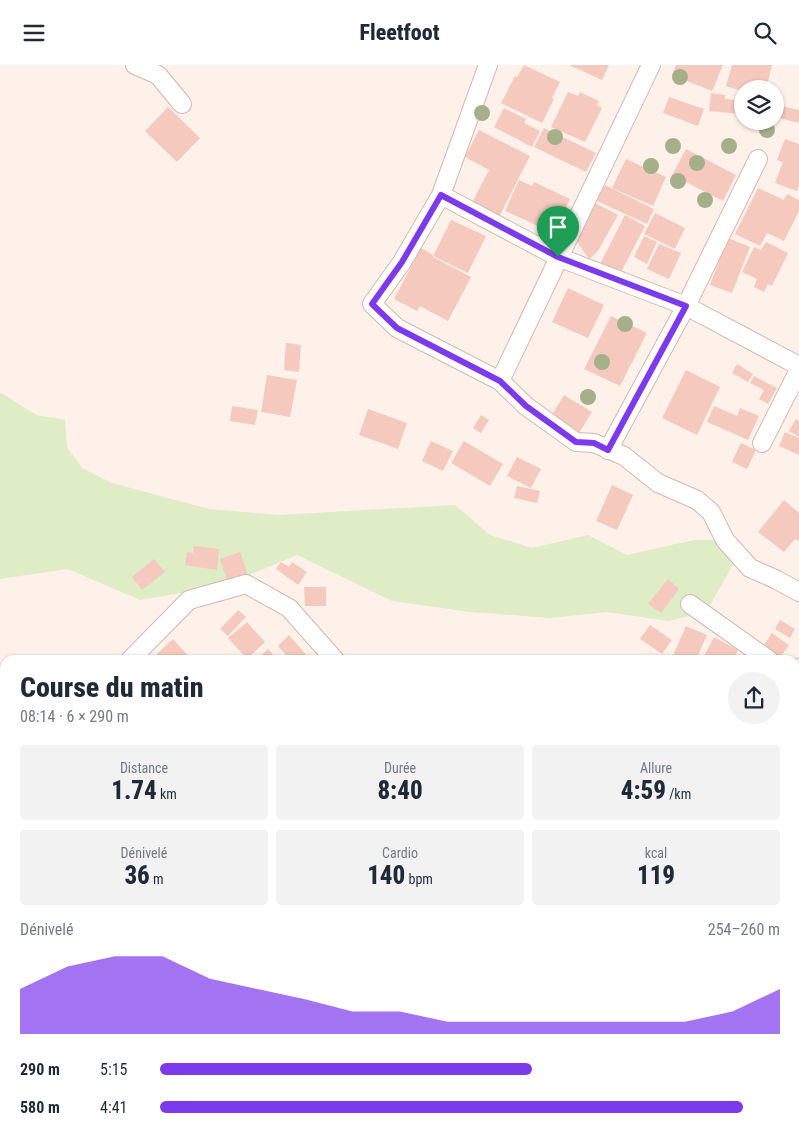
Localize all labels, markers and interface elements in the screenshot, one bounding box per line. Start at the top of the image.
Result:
icon: menu [20,19,48,47]
icon: search [751,19,779,47]
text: Fleetfoot [360,20,439,45]
map controls [734,80,784,130]
button: layers [734,80,784,130]
pin [537,206,579,257]
icon: arrive [544,213,572,241]
text: Course du matin [20,671,203,704]
button: share [728,672,780,724]
text: 08:14 · 6 × 290 m [20,707,129,726]
text: Distance [120,760,168,776]
text: Durée [384,760,416,776]
text: Allure [640,760,672,776]
text: 1.74 [111,776,157,805]
text: 8:40 [377,776,423,805]
text: 4:59 [621,776,666,805]
text: km [157,786,177,802]
text: /km [666,786,691,802]
text: Dénivelé [121,845,167,861]
text: Cardio [382,845,418,861]
text: kcal [645,845,667,861]
text: 36 [124,861,150,890]
text: 140 [367,861,405,890]
text: 119 [637,861,675,890]
text: m [150,871,164,887]
text: bpm [405,871,433,887]
text: Dénivelé [20,920,73,939]
text: 254–260 m [708,920,780,939]
text: 290 m [20,1060,60,1079]
text: 5:15 [100,1060,127,1079]
text: 580 m [20,1098,60,1117]
text: 4:41 [100,1098,127,1117]

